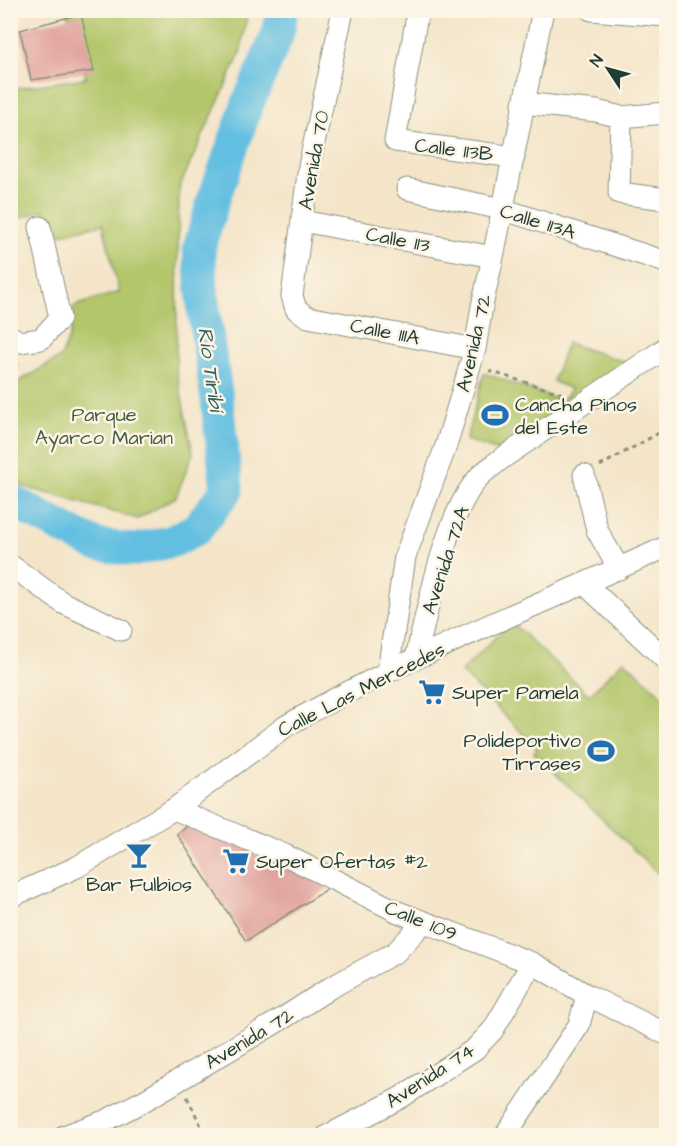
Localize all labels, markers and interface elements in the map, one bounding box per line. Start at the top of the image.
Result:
north arrow [578,39,638,99]
text: N [585,50,609,71]
street label: Avenida 70 [291,108,337,212]
street label: Calle 113B [413,131,495,169]
street label: Calle 113A [497,197,579,247]
street label: Calle 113 [363,220,432,260]
street label: Avenida 72 [449,291,499,395]
street label: Calle 111A [348,312,422,352]
water label: Río Tiribí [190,325,231,417]
place label: Cancha Pinos del Este [515,391,637,442]
sports icon: Cancha Pinos del Este [480,400,510,430]
park label: Parque Ayarco Marian [35,401,173,453]
street label: Avenida 72A [415,503,477,618]
street label: Calle Las Mercedes [273,636,450,744]
supermarket icon: Super Pamela [417,677,447,707]
place label: Super Pamela [452,679,579,707]
place label: Polideportivo Tirrases [464,727,581,778]
sports icon: Polideportivo Tirrases [586,736,616,766]
bar icon: Bar Fulbios [124,840,154,870]
supermarket icon: Super Ofertas #2 [221,846,251,876]
place label: Super Ofertas #2 [256,848,428,876]
place label: Bar Fulbios [86,871,192,899]
street label: Calle 109 [380,894,461,948]
street label: Avenida 72 [200,1001,300,1076]
street label: Avenida 74 [380,1036,481,1115]

